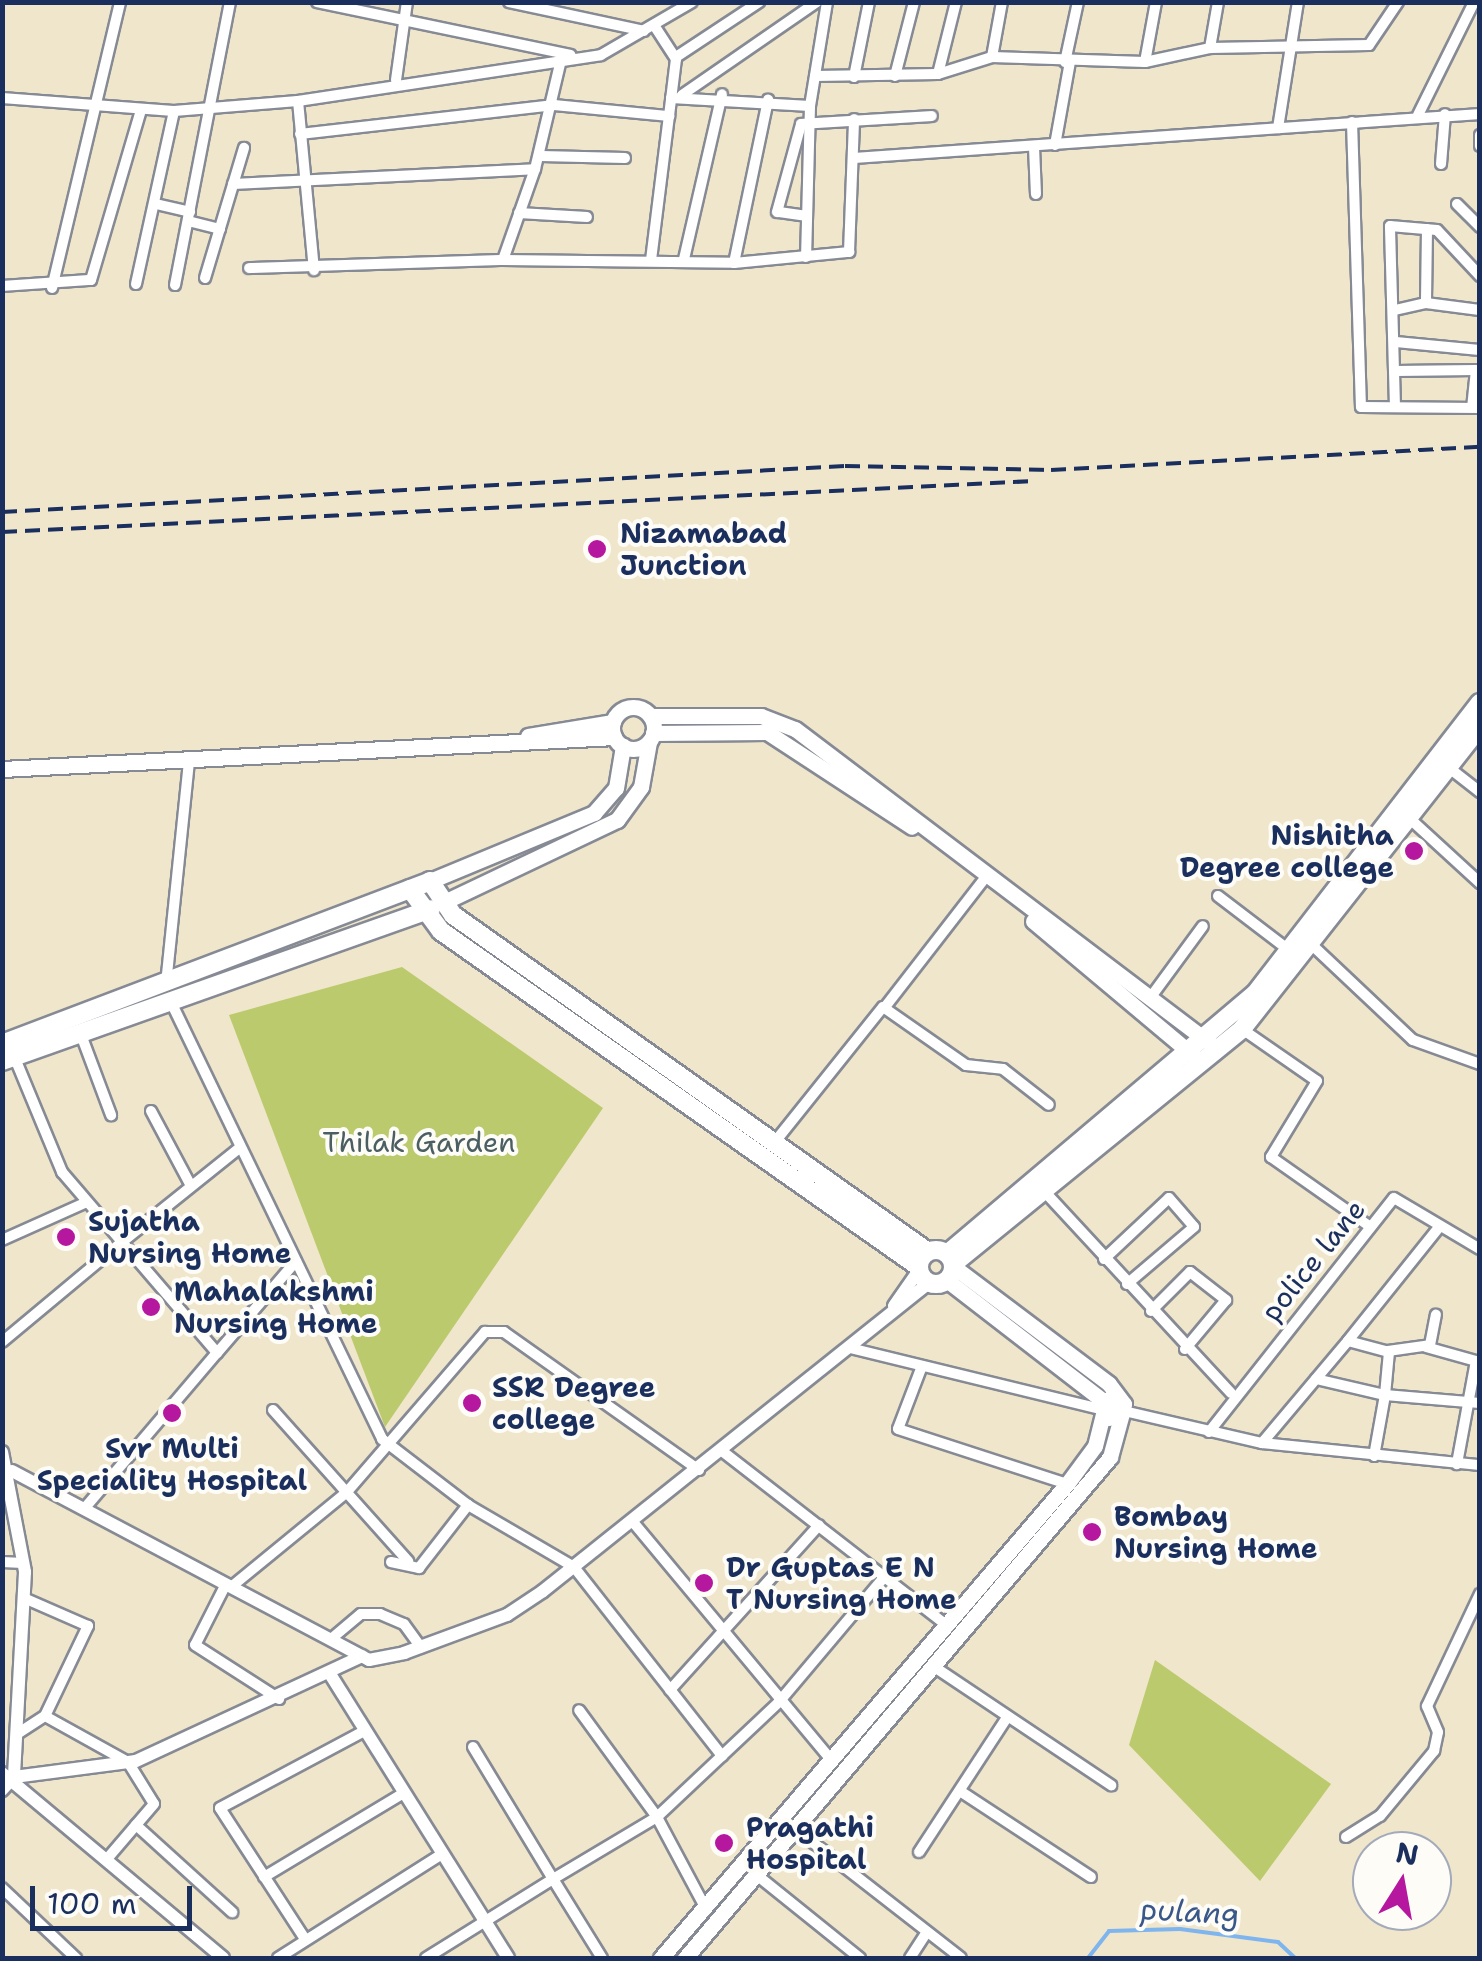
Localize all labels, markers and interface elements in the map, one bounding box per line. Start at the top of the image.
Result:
place label: Nizamabad Junction [620,516,787,582]
marker: Nizamabad Junction [584,536,610,562]
place label: Nishitha Degree college [1180,818,1394,884]
marker: Nishitha Degree college [1403,840,1425,862]
park label: Thilak Garden [323,1125,515,1159]
street label: police lane [1254,1193,1372,1327]
place label: Sujatha Nursing Home [88,1204,292,1270]
marker: Sujatha Nursing Home [53,1224,79,1250]
place label: Mahalakshmi Nursing Home [174,1274,378,1340]
marker: Mahalakshmi Nursing Home [138,1294,164,1320]
place label: SSR Degree college [492,1370,656,1436]
marker: SSR Degree college [461,1392,483,1414]
marker: Svr Multi Speciality Hospital [159,1400,185,1426]
place label: Svr Multi Speciality Hospital [37,1431,307,1497]
place label: Bombay Nursing Home [1114,1499,1318,1565]
marker: Bombay Nursing Home [1079,1519,1105,1545]
place label: Dr Guptas E N T Nursing Home [726,1550,957,1616]
marker: Dr Guptas E N T Nursing Home [691,1570,717,1596]
place label: Pragathi Hospital [746,1810,874,1876]
marker: Pragathi Hospital [711,1830,737,1856]
north arrow [1352,1831,1452,1931]
text: N [1393,1833,1422,1874]
scale bar [35,1866,198,1928]
text: 100 m [47,1883,137,1924]
water label: pulang [1140,1891,1240,1933]

